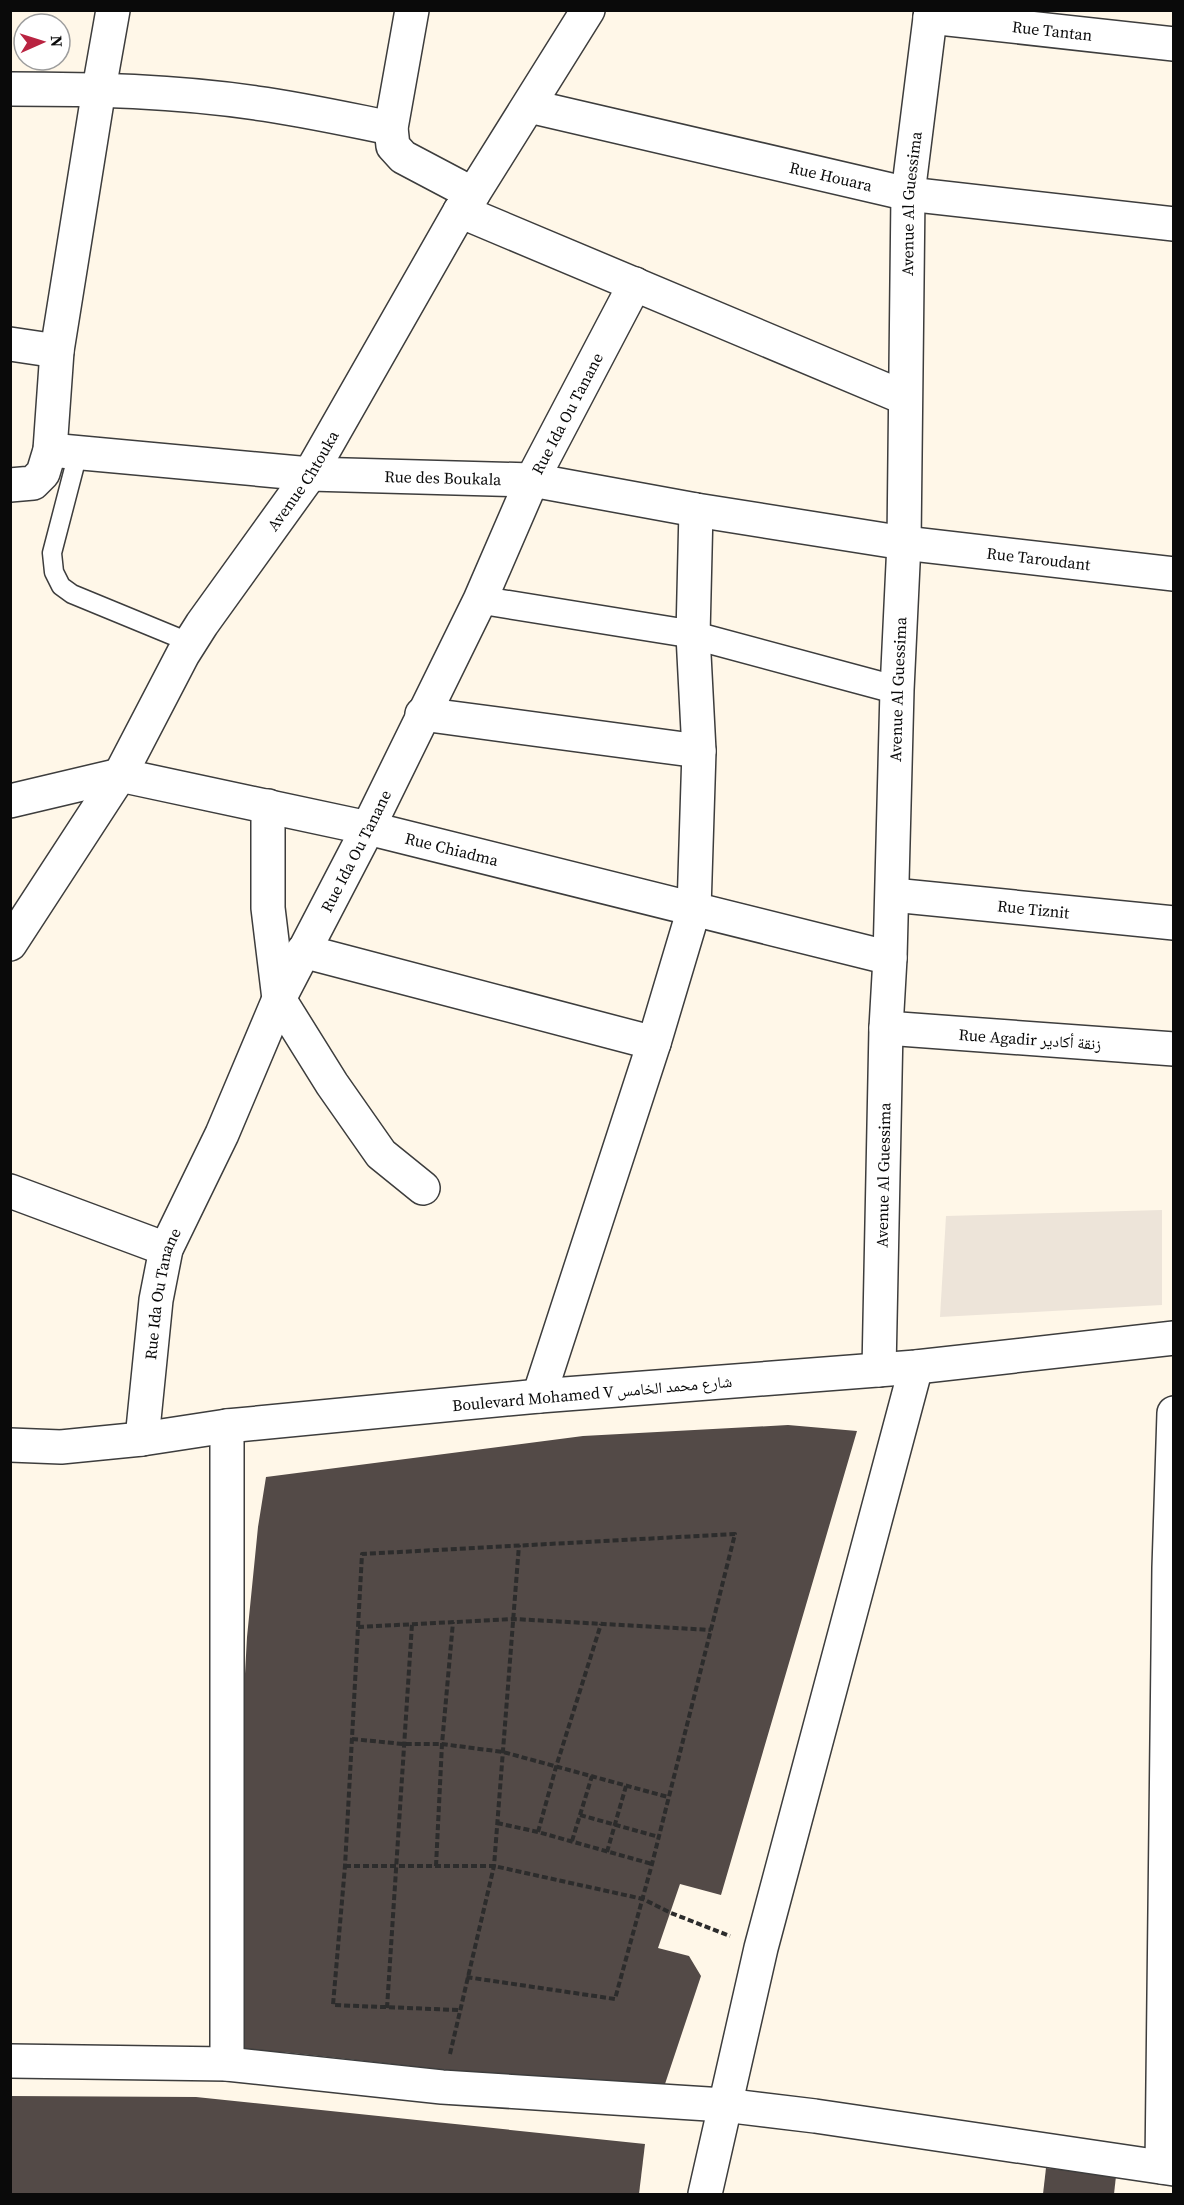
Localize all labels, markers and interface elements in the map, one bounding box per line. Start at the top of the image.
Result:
north arrow [12,12,72,72]
street label: Rue Tantan [1011,15,1094,46]
text: N [46,35,68,48]
street label: Avenue Al Guessima [896,129,927,276]
street label: Rue Houara [787,156,875,197]
street label: Rue Ida Ou Tanane [526,349,608,478]
street label: Avenue Chtouka [262,426,344,535]
street label: Rue des Boukala [384,465,502,490]
street label: Rue Taroudant [986,542,1092,575]
street label: Avenue Al Guessima [884,616,912,762]
street label: Rue Ida Ou Tanane [315,786,396,916]
street label: Rue Chiadma [403,827,502,871]
street label: Rue Tiznit [996,894,1071,924]
street label: Rue Agadir زنقة أكادير [958,1023,1102,1055]
street label: Avenue Al Guessima [871,1101,895,1248]
street label: Rue Ida Ou Tanane [139,1224,186,1361]
street label: Boulevard Mohamed V شارع محمد الخامس [451,1370,733,1416]

